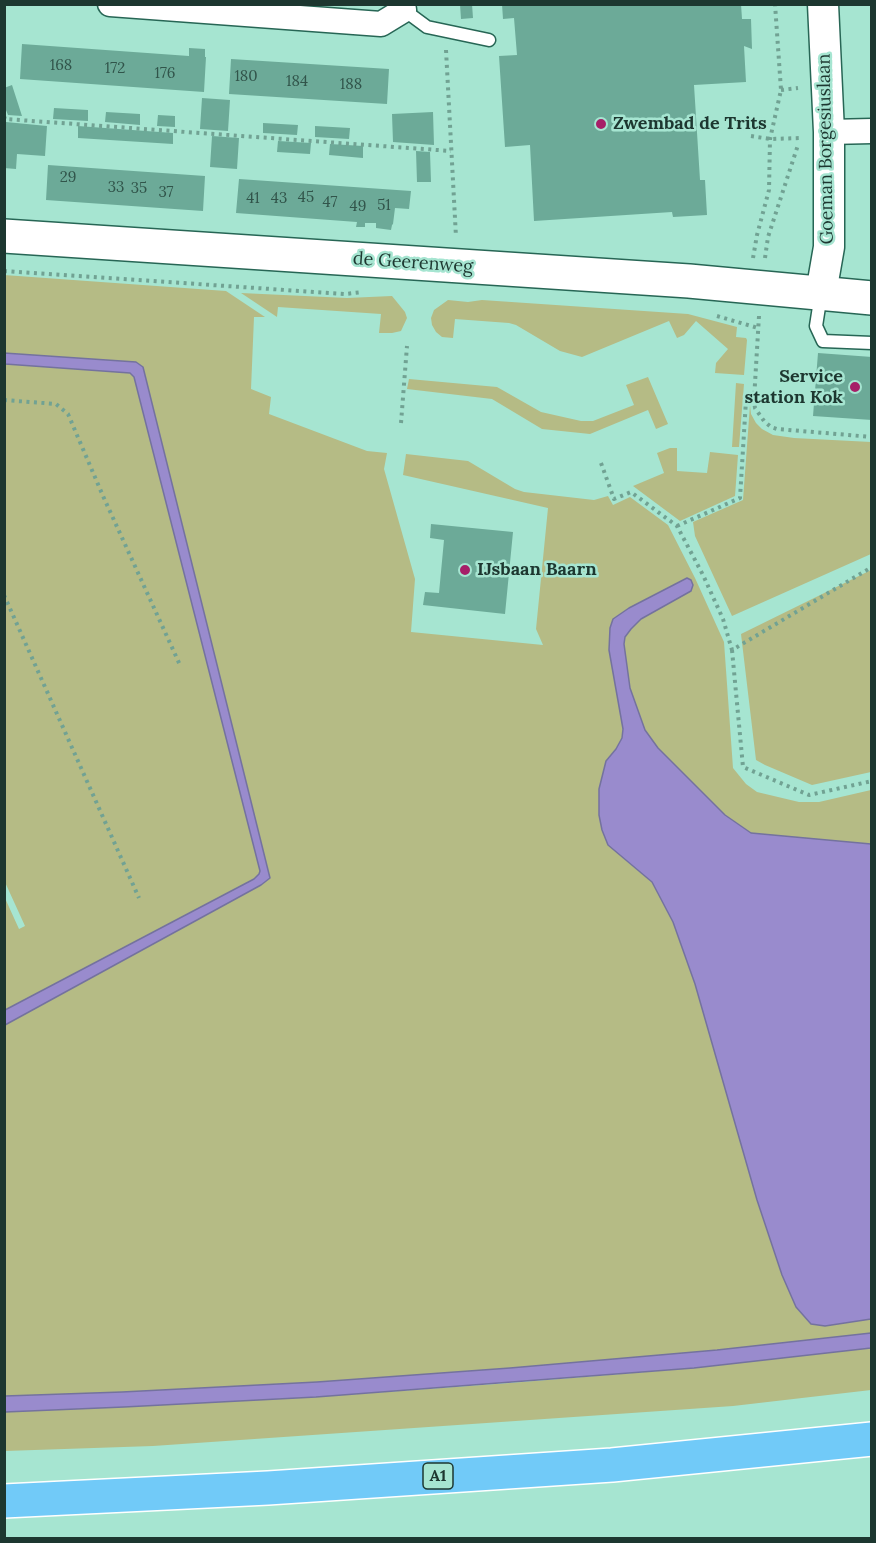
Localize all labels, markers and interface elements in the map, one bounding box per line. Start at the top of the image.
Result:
street label: Goeman Borgesiuslaan [814,53,838,245]
house number: 168 [50,57,72,75]
house number: 172 [105,60,125,78]
house number: 176 [154,65,176,83]
house number: 180 [234,68,258,86]
house number: 184 [286,73,308,91]
house number: 188 [340,76,362,94]
place label: Zwembad de Trits [613,113,767,135]
marker: Zwembad de Trits [594,117,608,131]
house number: 29 [60,169,76,187]
house number: 33 [108,179,124,197]
house number: 35 [131,180,147,198]
house number: 37 [159,184,173,202]
house number: 45 [298,189,314,207]
house number: 41 [246,190,260,208]
house number: 43 [271,190,287,208]
house number: 47 [322,194,338,212]
house number: 51 [377,197,391,215]
house number: 49 [350,198,366,216]
street label: de Geerenweg [352,248,474,278]
place label: Service station Kok [745,366,843,409]
marker: Service station Kok [848,380,862,394]
place label: IJsbaan Baarn [477,559,597,581]
marker: IJsbaan Baarn [458,563,472,577]
road number: A1 [423,1463,453,1489]

